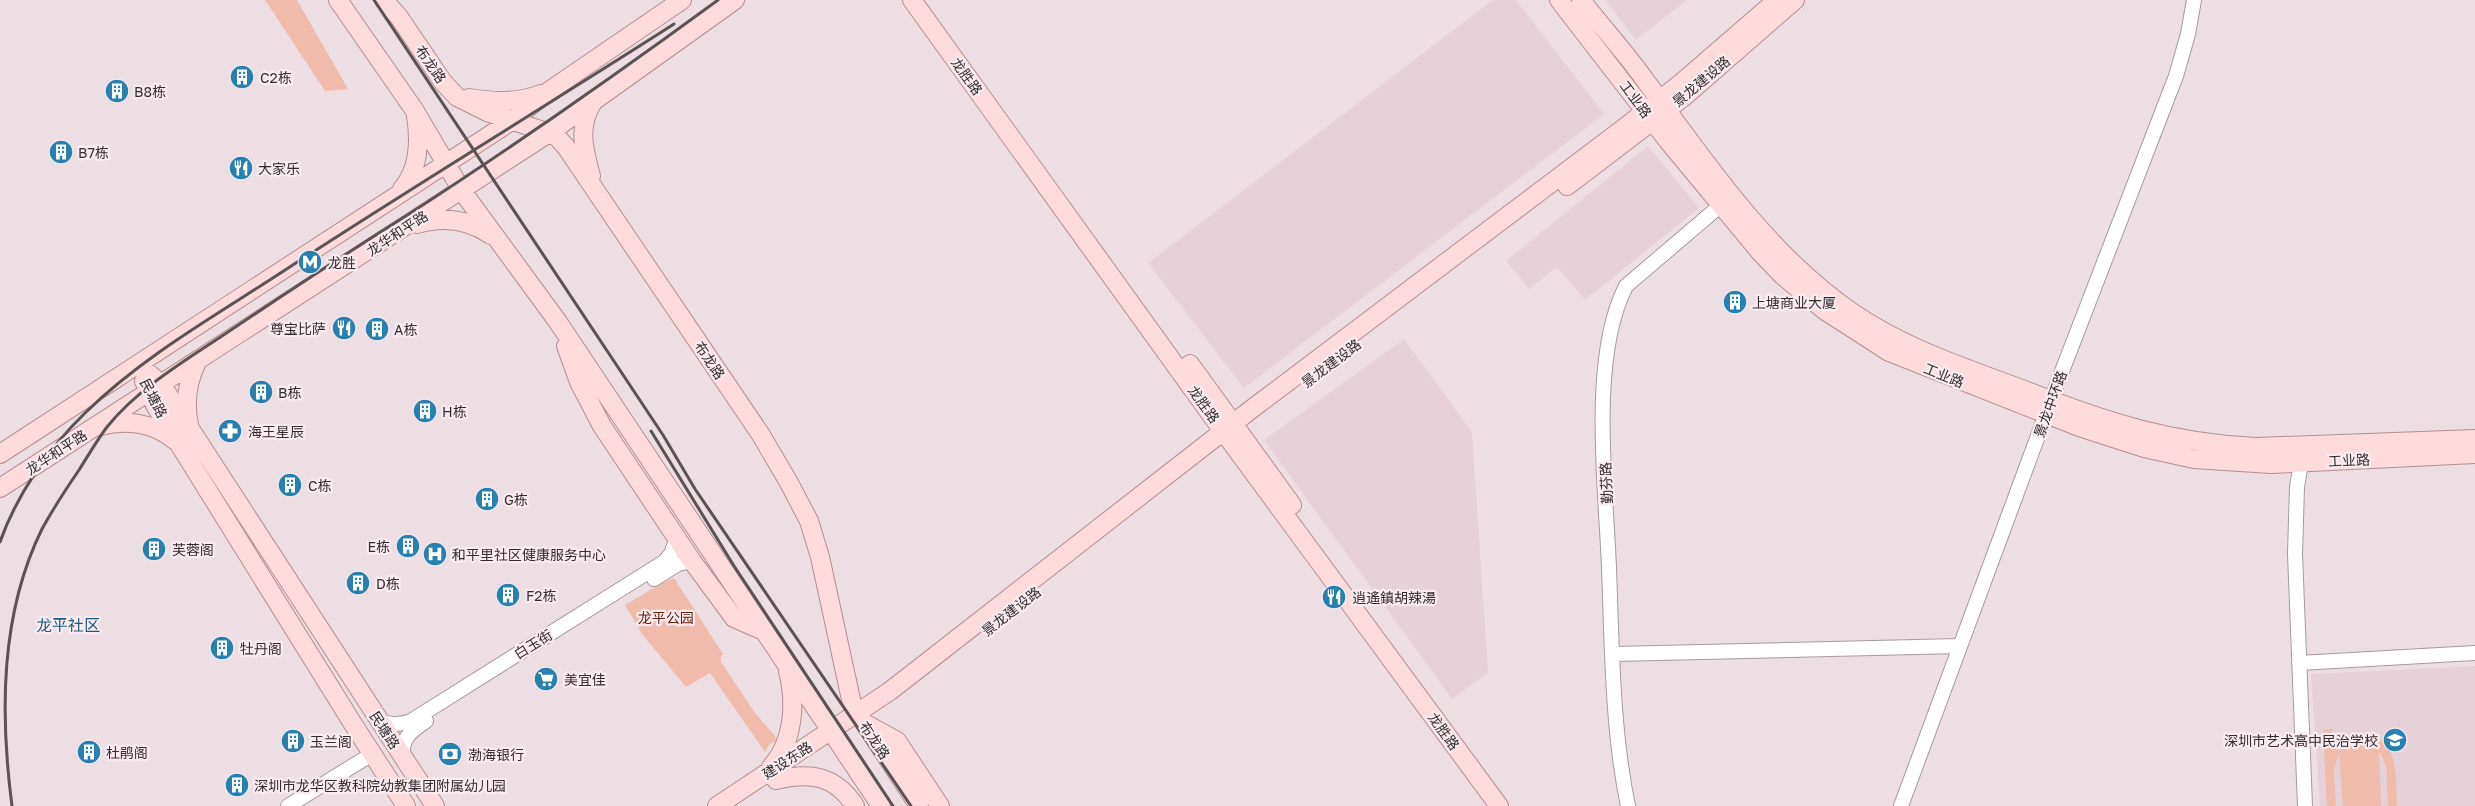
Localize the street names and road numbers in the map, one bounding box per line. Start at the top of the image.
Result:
street label: 布龙路 [412,42,450,86]
street label: 景龙建设路 [1669,52,1733,110]
street label: 龙胜路 [948,54,986,98]
street label: 工业路 [1617,77,1655,121]
street label: 龙华和平路 [363,207,431,259]
street label: 景龙建设路 [1298,335,1364,391]
street label: 布龙路 [691,338,729,382]
street label: 工业路 [1921,359,1967,391]
street label: 景龙中环路 [2030,368,2070,440]
street label: 民塘路 [137,375,171,421]
street label: 龙胜路 [1185,382,1223,426]
street label: 龙华和平路 [22,426,90,478]
street label: 工业路 [2328,450,2370,470]
street label: 勤芬路 [1596,462,1616,504]
street label: 景龙建设路 [978,583,1044,639]
street label: 白玉街 [511,626,555,662]
street label: 民塘路 [366,708,404,752]
street label: 龙胜路 [1425,709,1463,753]
street label: 布龙路 [856,718,894,762]
street label: 建设东路 [759,738,815,782]

